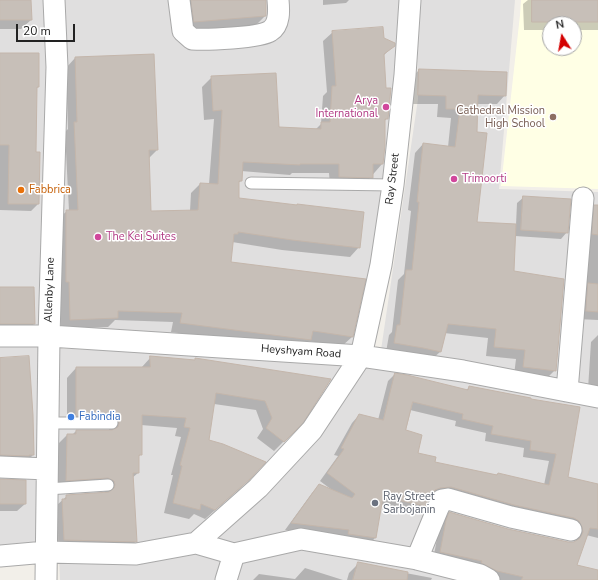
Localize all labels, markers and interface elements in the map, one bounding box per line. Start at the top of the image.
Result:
scale bar [18,16,77,42]
north arrow [542,16,582,56]
text: N [554,17,565,33]
text: 20 m [23,23,51,39]
place label: Arya International [315,94,378,120]
marker: Arya International [381,102,391,112]
place label: Cathedral Mission High School [456,104,545,130]
marker: Cathedral Mission High School [548,112,558,122]
street label: Ray Street [383,153,403,205]
place label: Trimoorti [462,172,507,186]
marker: Trimoorti [449,174,459,184]
place label: Fabbrica [29,183,71,197]
marker: Fabbrica [16,185,26,195]
place label: The Kei Suites [106,230,176,244]
marker: The Kei Suites [93,232,103,242]
street label: Allenby Lane [42,257,58,323]
street label: Heyshyam Road [260,343,342,361]
place label: Fabindia [79,410,121,424]
marker: Fabindia [66,412,76,422]
place label: Ray Street Sarbojanin [383,490,436,516]
marker: Ray Street Sarbojanin [370,498,380,508]

